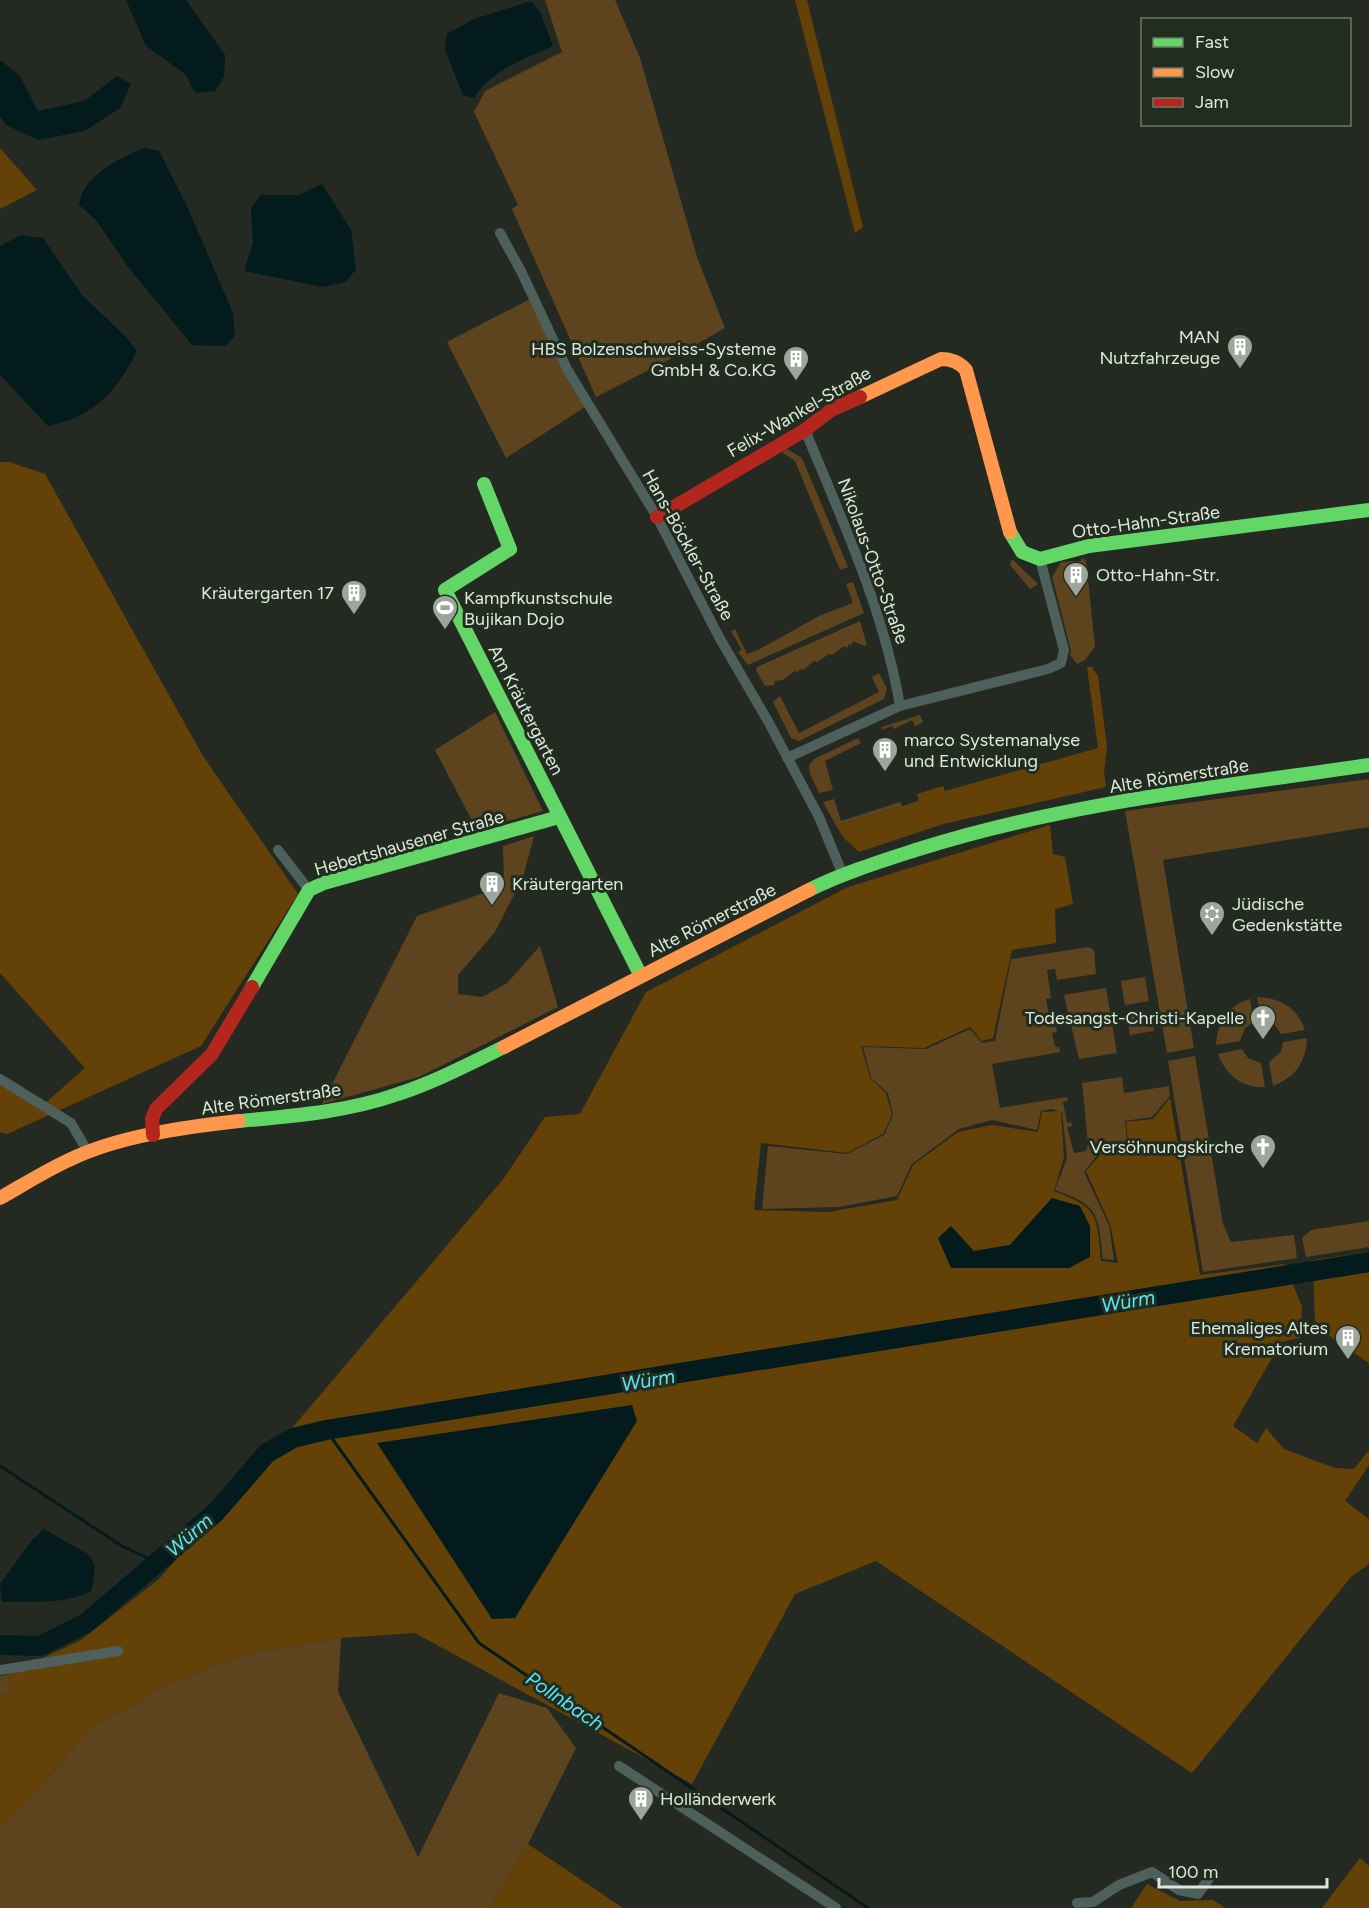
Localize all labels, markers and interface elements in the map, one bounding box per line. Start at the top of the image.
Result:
legend [1141,18,1351,126]
text: Fast [1195,31,1229,53]
text: Slow [1195,61,1234,83]
text: Jam [1195,91,1229,113]
place label: MAN Nutzfahrzeuge [1099,326,1220,369]
building icon: MAN Nutzfahrzeuge [1225,332,1255,370]
place label: HBS Bolzenschweiss-Systeme GmbH & Co.KG [531,338,776,381]
building icon: HBS Bolzenschweiss-Systeme GmbH & Co.KG [781,344,811,382]
street label: Felix-Wankel-Straße [723,362,875,462]
street label: Hans-Böckler-Straße [637,466,739,624]
street label: Nikolaus-Otto-Straße [833,475,913,647]
street label: Otto-Hahn-Straße [1071,501,1221,543]
building icon: Otto-Hahn-Str. [1061,560,1091,598]
place label: Otto-Hahn-Str. [1096,564,1219,586]
building icon: Kräutergarten 17 [339,578,369,616]
place label: Kräutergarten 17 [201,582,334,604]
place label: Kampfkunstschule Bujikan Dojo [464,587,613,630]
sports icon: Kampfkunstschule Bujikan Dojo [430,593,460,631]
street label: Am Kräutergarten [484,641,568,779]
place label: marco Systemanalyse und Entwicklung [904,729,1080,772]
building icon: marco Systemanalyse und Entwicklung [870,735,900,773]
street label: Alte Römerstraße [1108,754,1250,798]
street label: Hebertshausener Straße [312,805,506,881]
building icon: Kräutergarten [477,869,507,907]
place label: Kräutergarten [512,873,623,895]
street label: Alte Römerstraße [644,878,780,962]
place label: Jüdische Gedenkstätte [1232,893,1343,936]
synagogue icon: Jüdische Gedenkstätte [1197,899,1227,937]
church icon: Todesangst-Christi-Kapelle [1248,1003,1278,1041]
place label: Todesangst-Christi-Kapelle [1025,1007,1244,1029]
street label: Alte Römerstraße [200,1078,342,1120]
church icon: Versöhnungskirche [1248,1132,1278,1170]
place label: Versöhnungskirche [1090,1136,1244,1158]
water label: Würm [1099,1285,1157,1317]
place label: Ehemaliges Altes Krematorium [1190,1317,1328,1360]
building icon: Ehemaliges Altes Krematorium [1333,1323,1363,1361]
water label: Würm [619,1364,677,1396]
water label: Würm [161,1508,217,1562]
water label: Pollnbach [522,1666,608,1736]
building icon: Holländerwerk [626,1784,656,1822]
place label: Holländerwerk [660,1788,776,1810]
scale bar [1159,1851,1327,1889]
text: 100 m [1168,1861,1218,1883]

